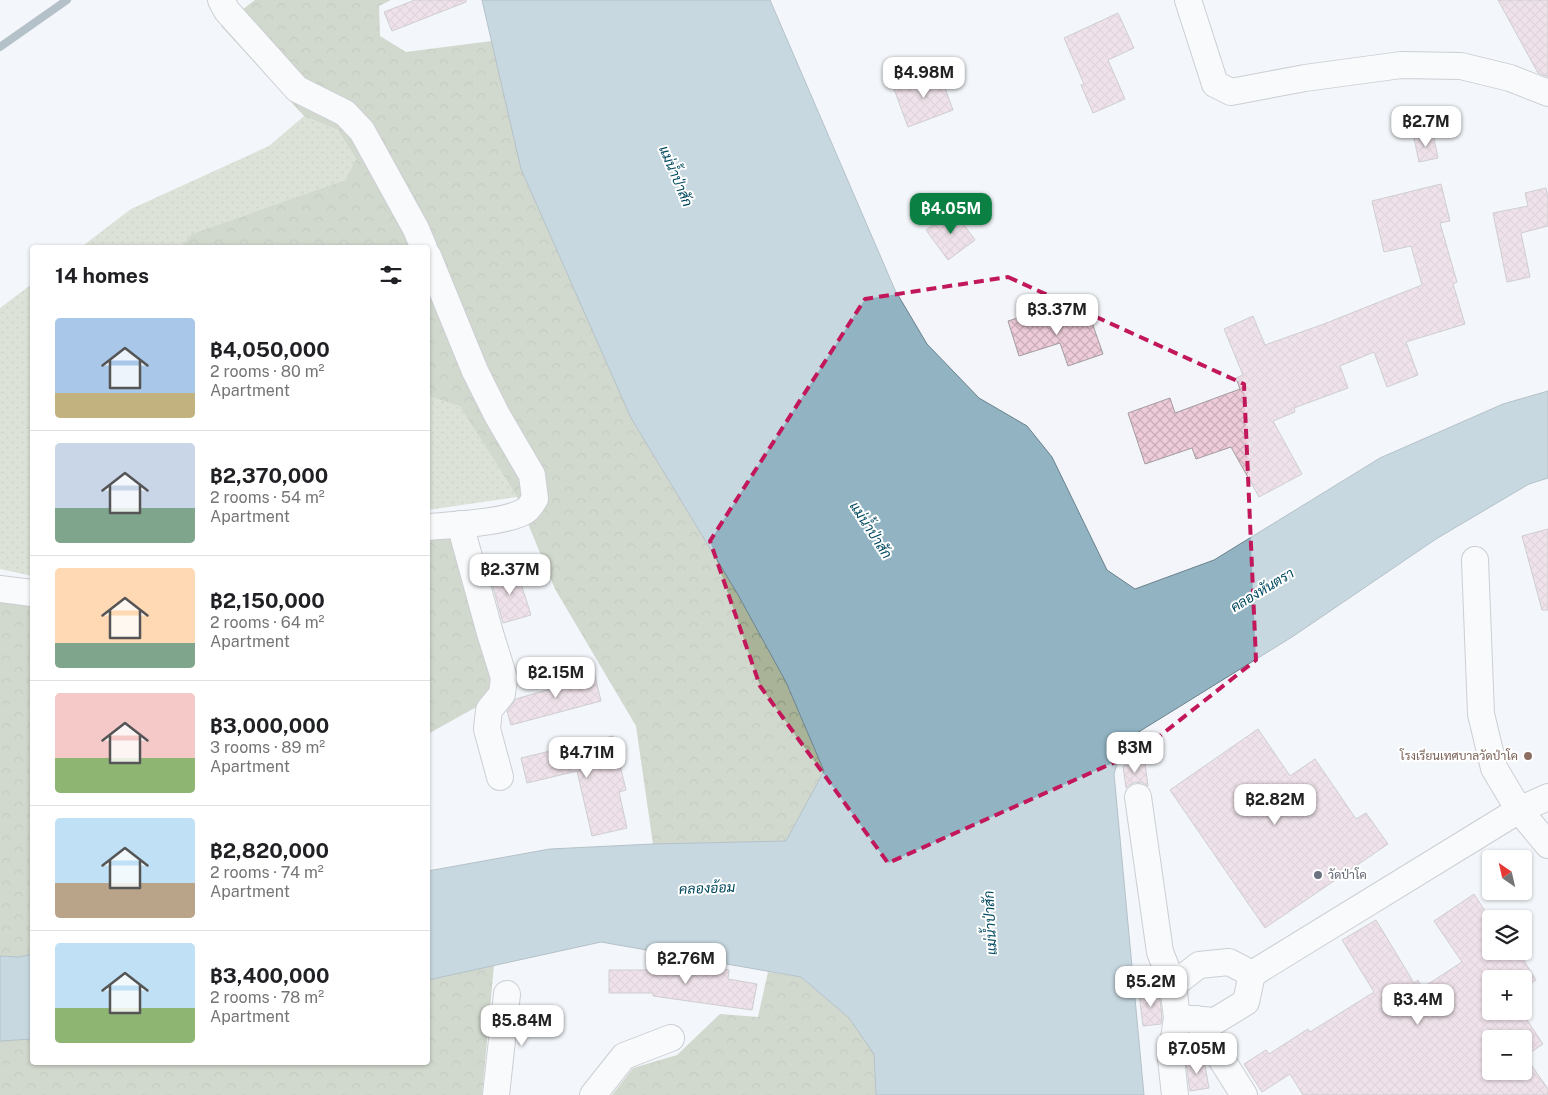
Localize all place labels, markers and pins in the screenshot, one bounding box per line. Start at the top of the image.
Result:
pin: ฿4.98M [883,56,965,99]
pin: ฿2.7M [1391,106,1461,148]
pin: ฿4.05M [910,192,992,235]
pin: ฿3.37M [1016,294,1098,336]
pin: ฿2.37M [469,554,551,596]
pin: ฿2.15M [515,656,597,699]
pin: ฿3M [1111,732,1159,774]
pin: ฿4.71M [546,736,628,779]
place label: โรงเรียนเทศบาลวัดป่าโค [1399,748,1518,763]
marker: โรงเรียนเทศบาลวัดป่าโค [1522,750,1534,762]
pin: ฿2.82M [1234,784,1316,826]
place label: วัดป่าโค [1328,867,1367,882]
marker: วัดป่าโค [1312,869,1324,881]
pin: ฿2.76M [645,942,727,985]
pin: ฿5.2M [1116,966,1186,1008]
pin: ฿3.4M [1383,984,1453,1026]
pin: ฿5.84M [481,1004,563,1047]
pin: ฿7.05M [1156,1032,1238,1075]

